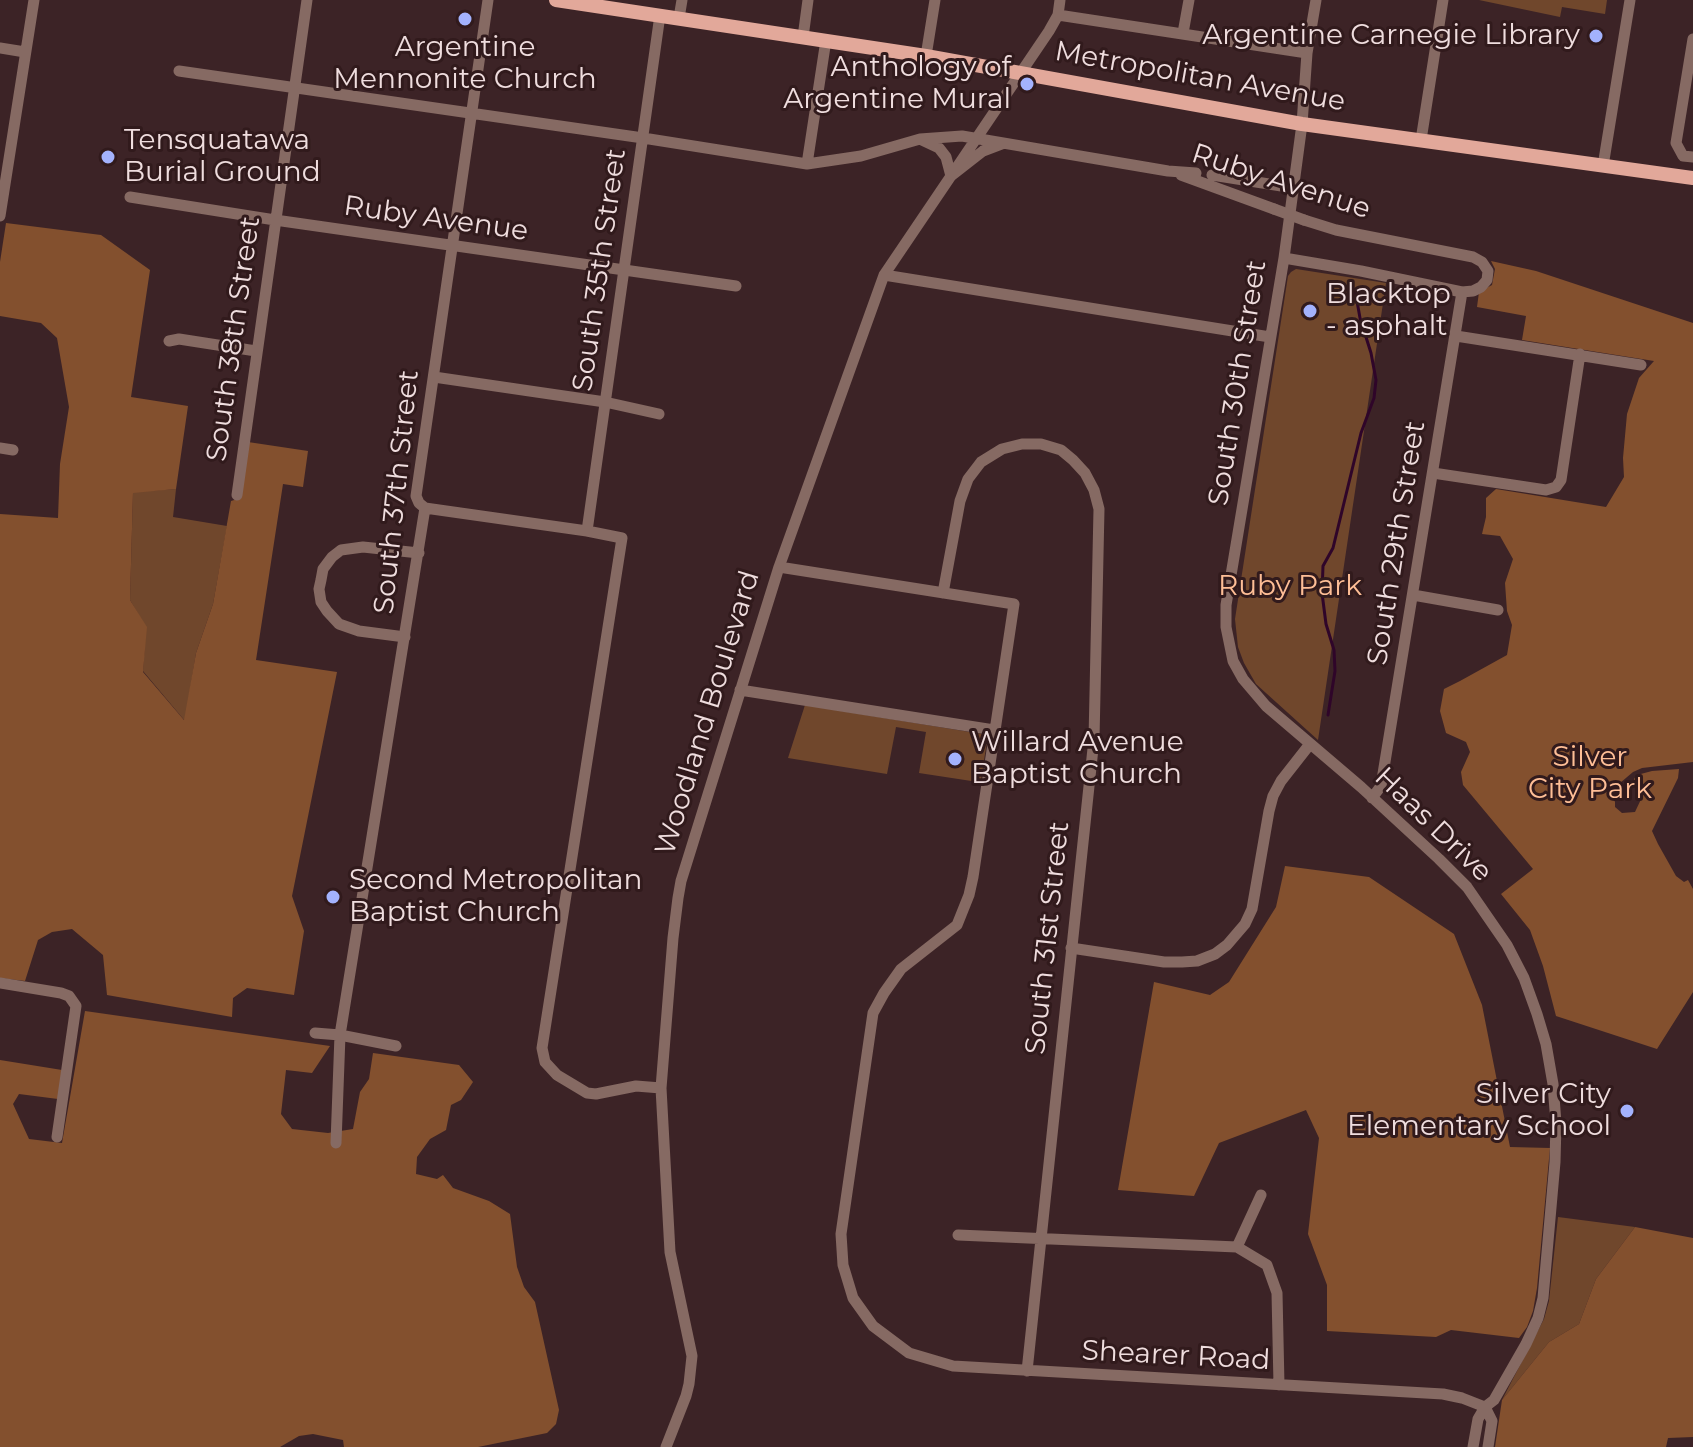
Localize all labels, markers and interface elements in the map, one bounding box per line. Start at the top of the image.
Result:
marker: Argentine Mennonite Church [456,10,474,28]
place label: Argentine Carnegie Library [1202,19,1580,53]
marker: Argentine Carnegie Library [1587,27,1605,45]
place label: Argentine Mennonite Church [333,31,597,97]
street label: Metropolitan Avenue [1052,35,1348,119]
place label: Anthology of Argentine Mural [783,51,1011,117]
marker: Anthology of Argentine Mural [1018,75,1036,93]
place label: Tensquatawa Burial Ground [124,124,321,190]
street label: Ruby Avenue [1187,137,1375,227]
street label: South 35th Street [566,146,634,394]
marker: Tensquatawa Burial Ground [99,148,117,166]
street label: Ruby Avenue [342,189,530,249]
street label: South 38th Street [200,214,268,464]
street label: South 30th Street [1202,258,1274,508]
place label: Blacktop - asphalt [1326,278,1451,344]
marker: Blacktop - asphalt [1301,302,1319,320]
street label: South 37th Street [367,368,427,616]
street label: South 29th Street [1361,419,1433,667]
street label: Woodland Boulevard [649,567,767,859]
park label: Ruby Park [1218,570,1362,604]
place label: Willard Avenue Baptist Church [971,726,1184,792]
park label: Silver City Park [1528,741,1652,807]
marker: Willard Avenue Baptist Church [946,750,964,768]
street label: Haas Drive [1367,761,1499,889]
street label: South 31st Street [1019,820,1077,1056]
place label: Second Metropolitan Baptist Church [349,864,643,930]
marker: Second Metropolitan Baptist Church [324,888,342,906]
place label: Silver City Elementary School [1347,1078,1611,1144]
marker: Silver City Elementary School [1618,1102,1636,1120]
street label: Shearer Road [1081,1334,1271,1378]

